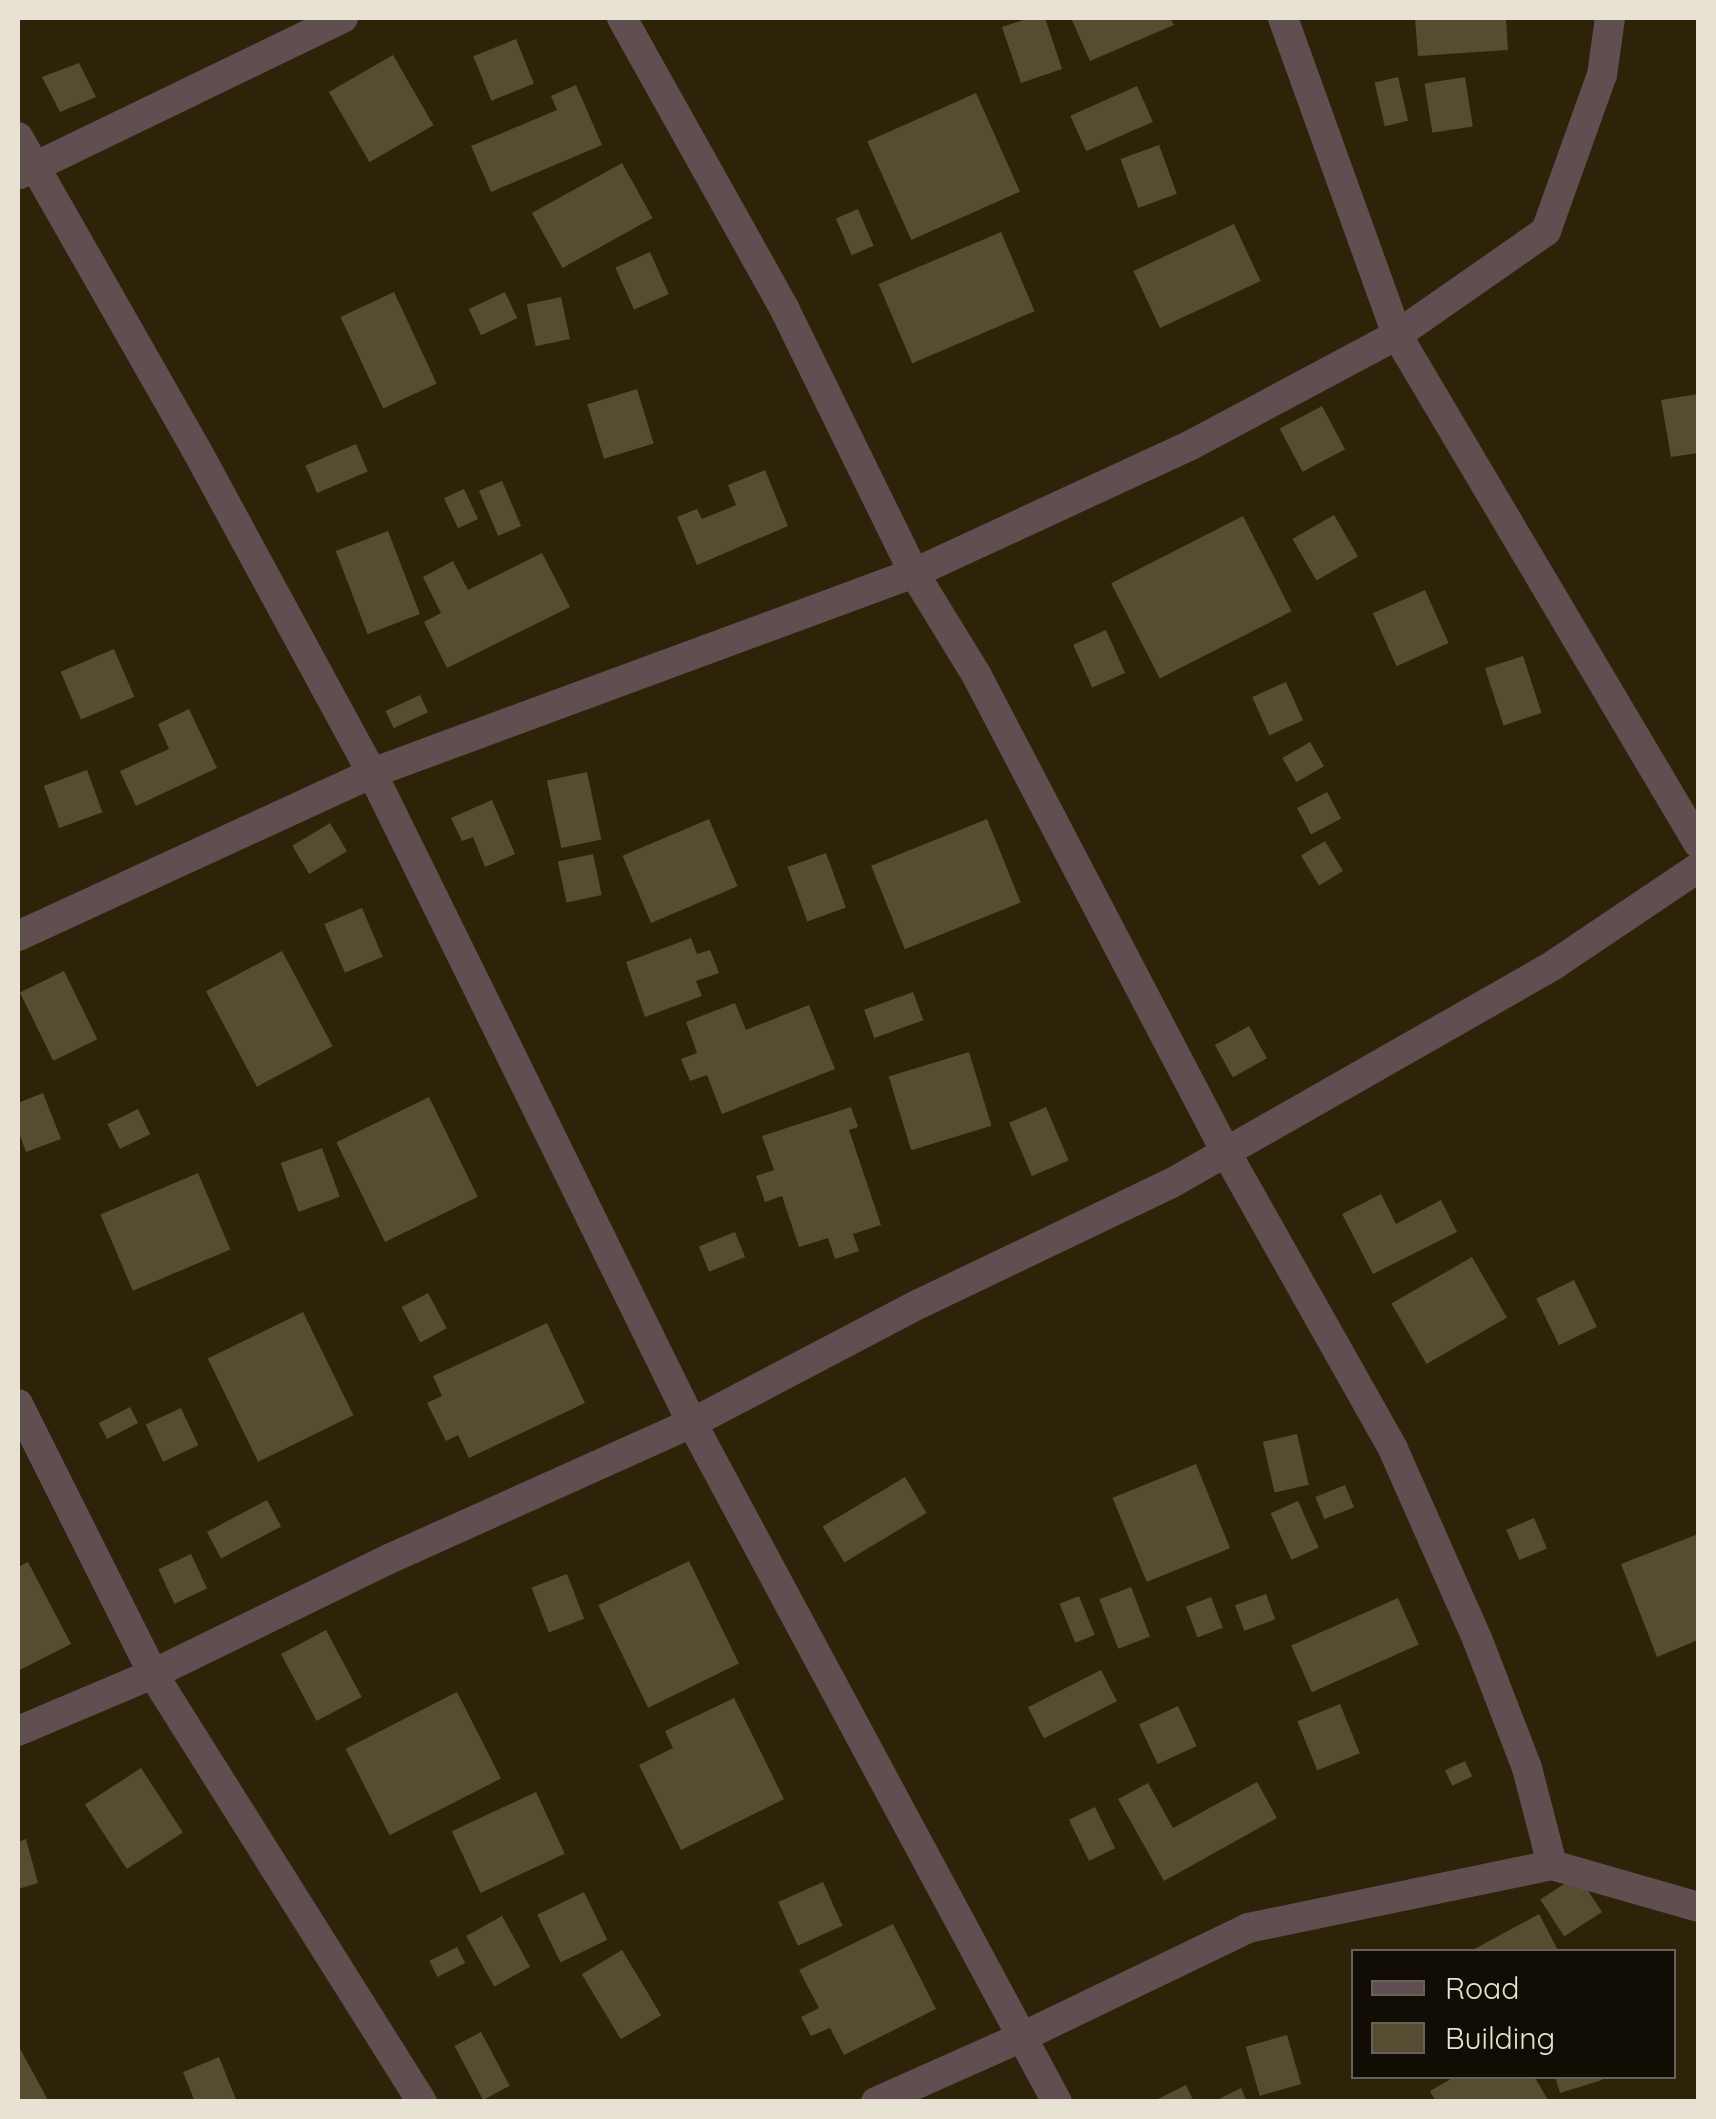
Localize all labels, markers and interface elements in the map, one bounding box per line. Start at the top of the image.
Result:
legend [1351,1949,1676,2079]
text: Road [1445,1969,1519,2007]
text: Building [1445,2019,1555,2057]

